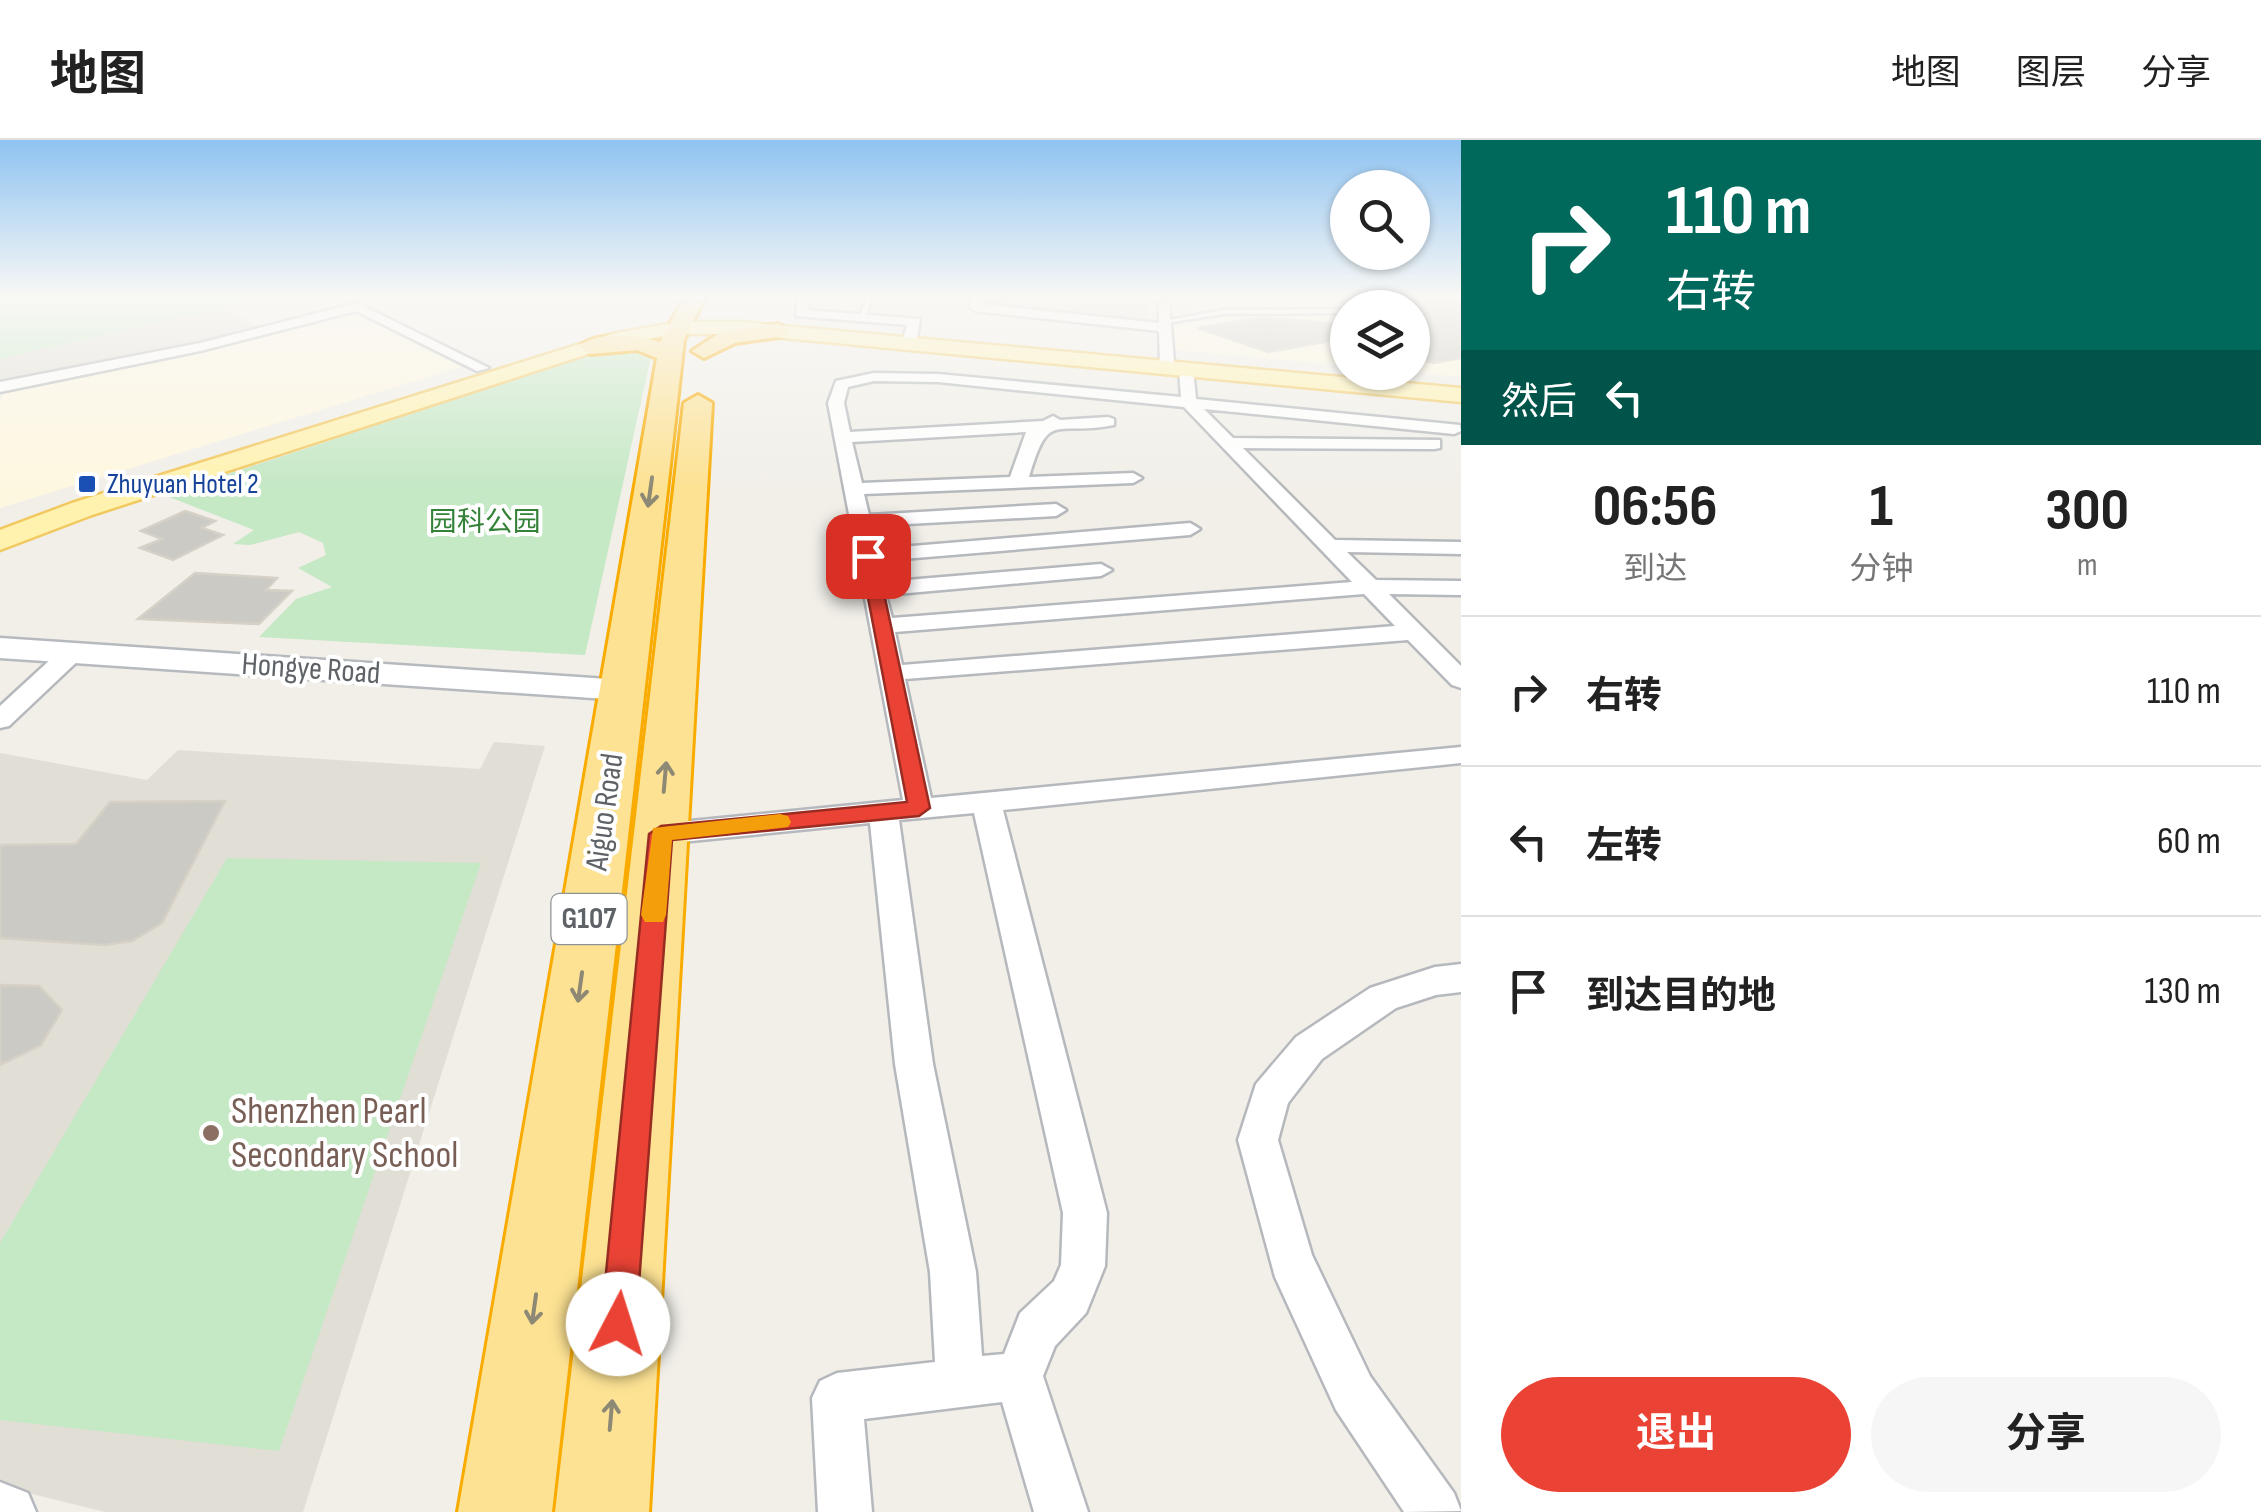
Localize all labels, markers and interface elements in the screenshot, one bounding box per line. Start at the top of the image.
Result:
text: 地图 [50,47,146,104]
text: 地图 [1891,52,1961,95]
text: 图层 [2016,52,2086,95]
text: 分享 [2141,52,2211,95]
map controls [1330,170,1430,390]
button: search [1330,170,1430,270]
text: 110 m [1666,170,1812,254]
icon: right [1501,180,1631,310]
text: 右转 [1666,266,1756,321]
button: layers [1330,290,1430,390]
icon: left [1597,370,1652,425]
text: 然后 [1501,380,1577,425]
place label: Zhuyuan Hotel 2 [107,468,259,501]
text: 06:56 [1593,471,1718,543]
text: 1 [1870,471,1893,543]
marker: Zhuyuan Hotel 2 [76,473,98,495]
text: 300 [2045,475,2129,547]
one-way arrow [641,476,659,508]
park label: 园科公园 [429,506,541,539]
pin [826,514,911,599]
icon: arrive [841,529,896,584]
text: m [2077,546,2097,585]
text: 到达 [1623,550,1687,589]
text: 分钟 [1849,550,1913,589]
street label: Hongye Road [240,645,382,693]
icon: right [1501,664,1556,719]
text: 110 m [2147,669,2221,714]
text: 右转 [1586,674,1662,719]
street label: Aiguo Road [577,751,632,874]
one-way arrow [656,762,675,794]
icon: left [1501,814,1556,869]
text: 60 m [2157,819,2221,864]
text: 左转 [1586,824,1662,869]
road number: G107 [552,894,626,944]
icon: arrive [1501,964,1556,1019]
text: 130 m [2144,969,2221,1014]
one-way arrow [570,971,588,1003]
text: 到达目的地 [1586,974,1776,1019]
place label: Shenzhen Pearl Secondary School [231,1089,458,1178]
marker: Shenzhen Pearl Secondary School [200,1122,222,1144]
position arrow [566,1272,670,1376]
one-way arrow [524,1293,542,1325]
button: 退出 [1501,1377,1851,1492]
button: 分享 [1871,1377,2221,1492]
one-way arrow [601,1399,620,1431]

